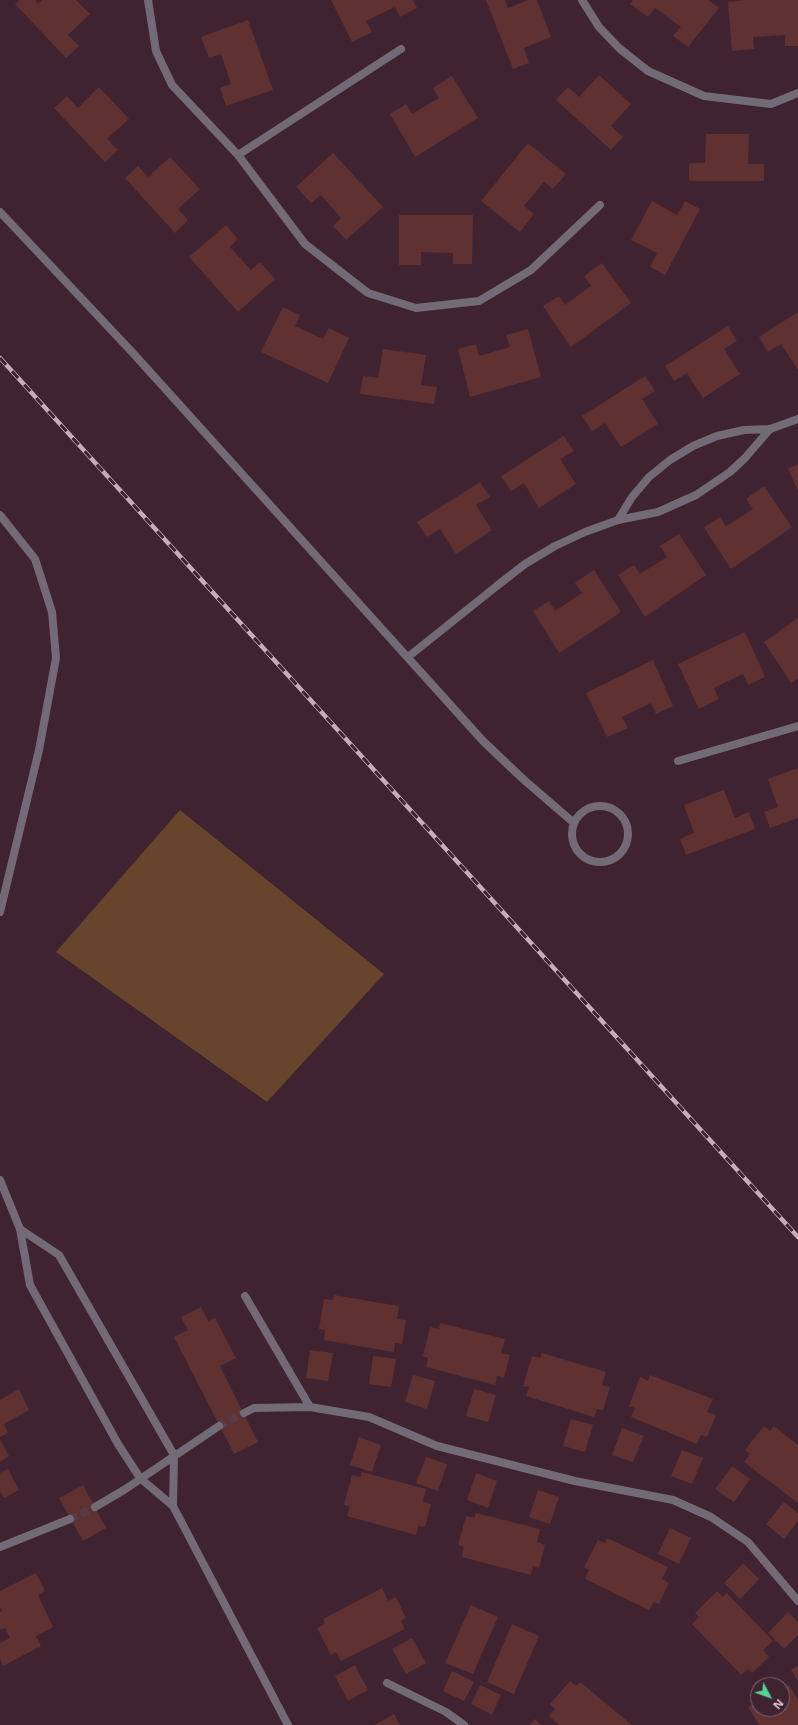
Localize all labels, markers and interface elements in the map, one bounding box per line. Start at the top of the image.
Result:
north arrow [750,1677,790,1717]
text: N [770,1696,787,1713]

